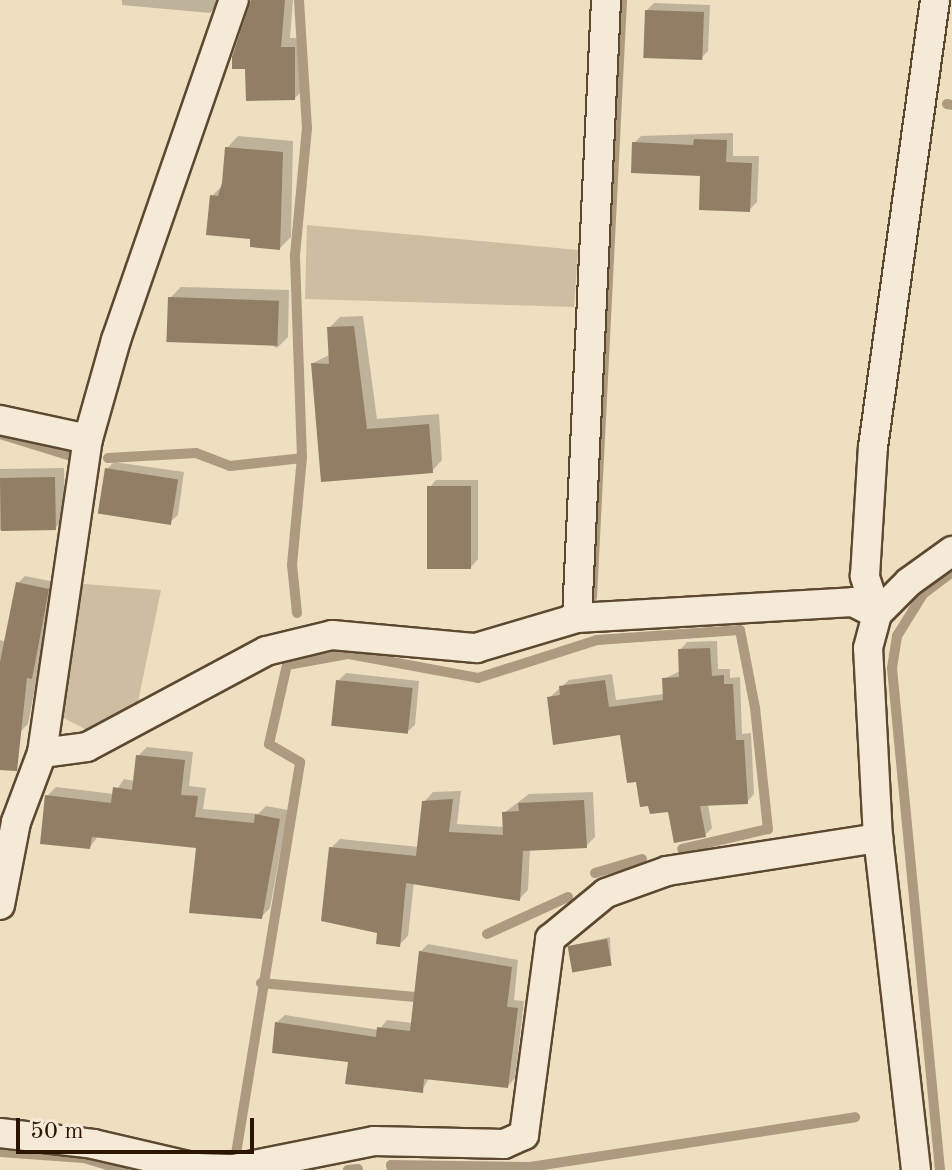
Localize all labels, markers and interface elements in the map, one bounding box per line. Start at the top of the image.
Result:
scale bar [20,1102,258,1152]
text: 50 m [30,1120,84,1144]

